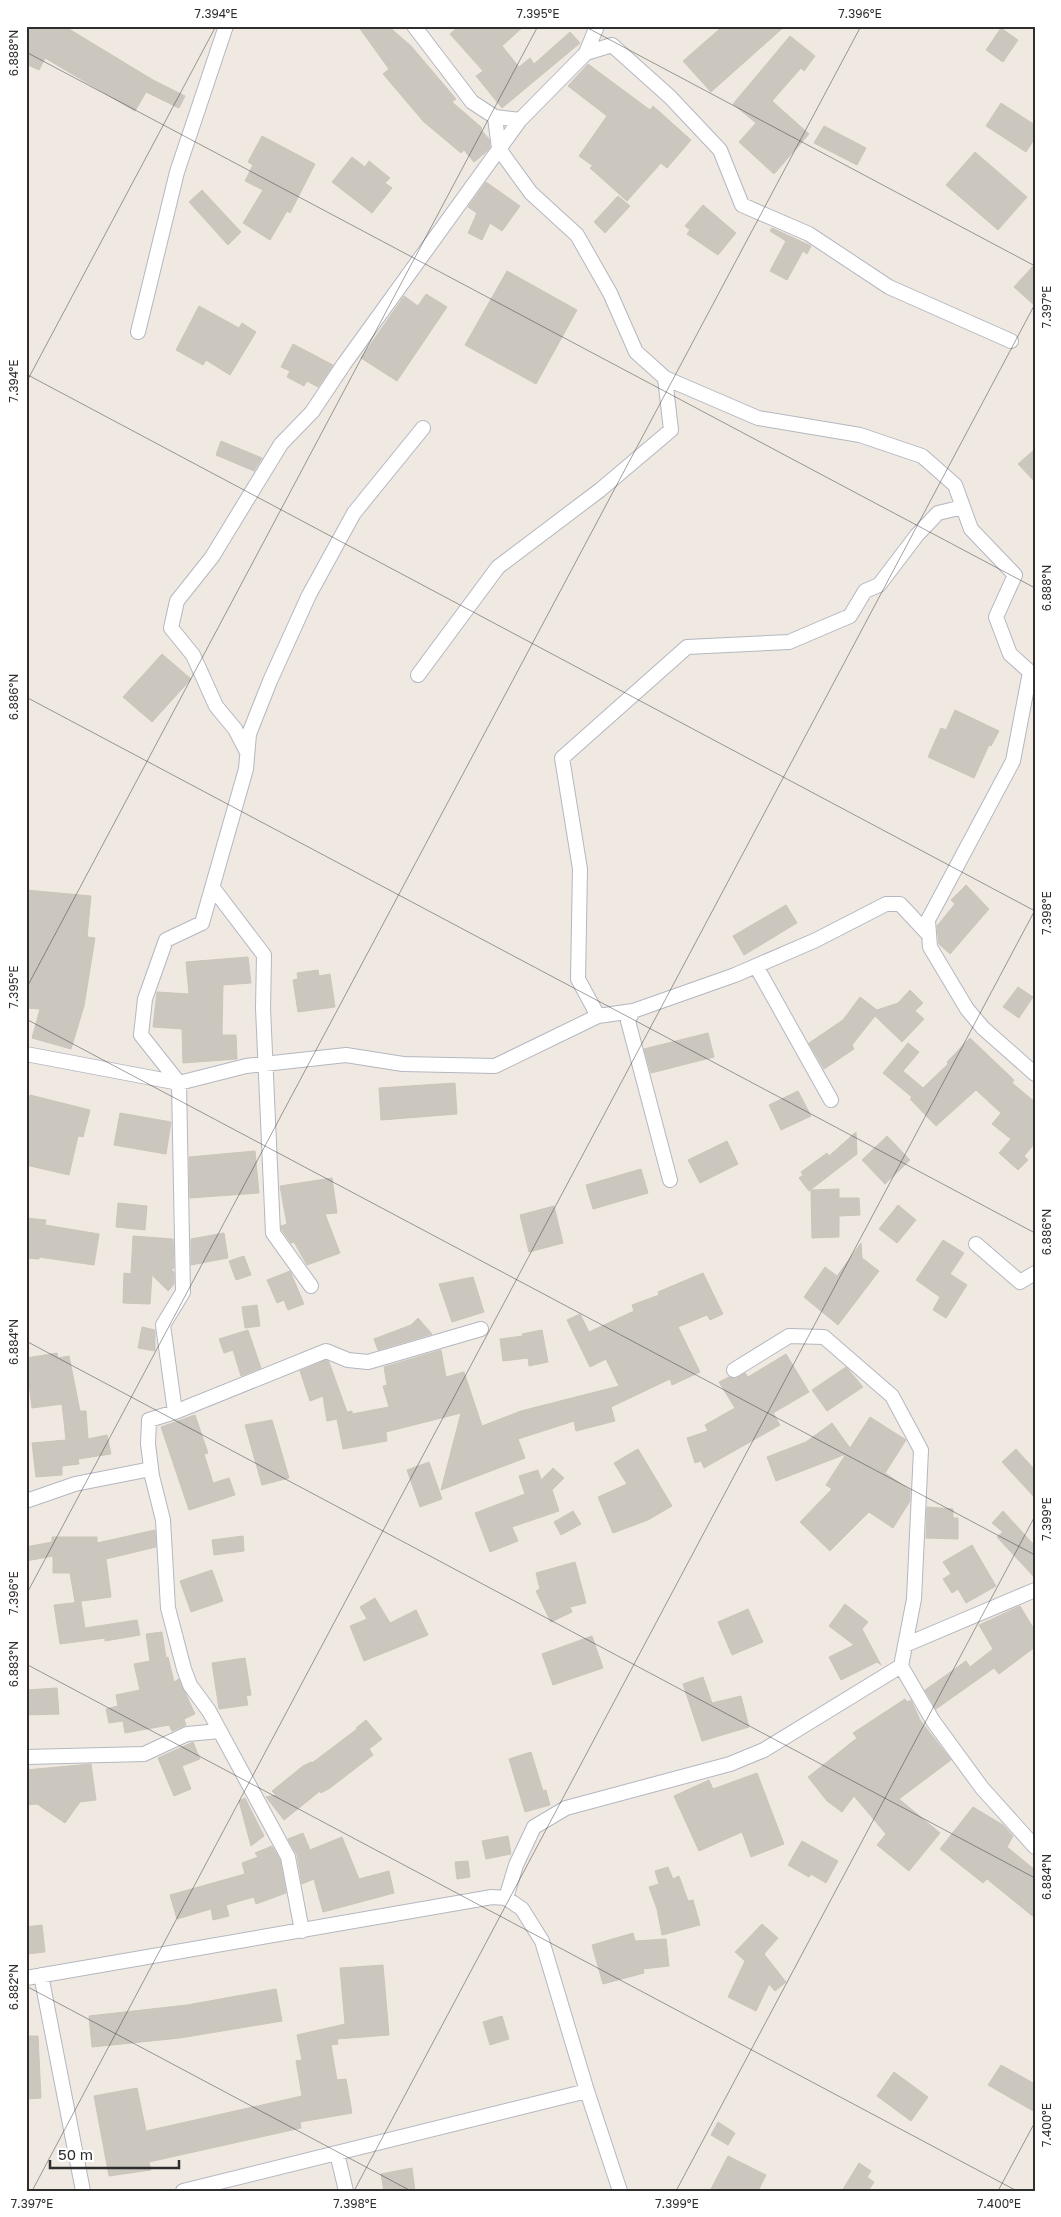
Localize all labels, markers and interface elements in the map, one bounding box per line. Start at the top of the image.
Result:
text: 7.394°E [195,6,237,21]
text: 7.395°E [516,6,560,21]
text: 7.396°E [838,6,882,21]
text: 6.888°N [6,30,21,76]
text: 7.397°E [1039,286,1054,328]
text: 7.394°E [6,360,21,402]
text: 6.888°N [1039,565,1054,611]
text: 6.886°N [6,674,21,720]
text: 7.398°E [1039,891,1054,935]
text: 7.395°E [6,965,21,1009]
text: 6.886°N [1039,1209,1054,1255]
text: 6.884°N [6,1319,21,1365]
text: 7.399°E [1039,1497,1054,1541]
text: 7.396°E [6,1571,21,1615]
text: 6.883°N [6,1641,21,1687]
text: 6.884°N [1039,1854,1054,1900]
text: 6.882°N [6,1964,21,2010]
text: 7.400°E [1039,2103,1054,2147]
scale bar [50,2137,179,2169]
text: 50 m [58,2145,93,2163]
text: 7.397°E [11,2196,53,2211]
text: 7.398°E [333,2196,377,2211]
text: 7.399°E [655,2196,699,2211]
text: 7.400°E [977,2196,1021,2211]

